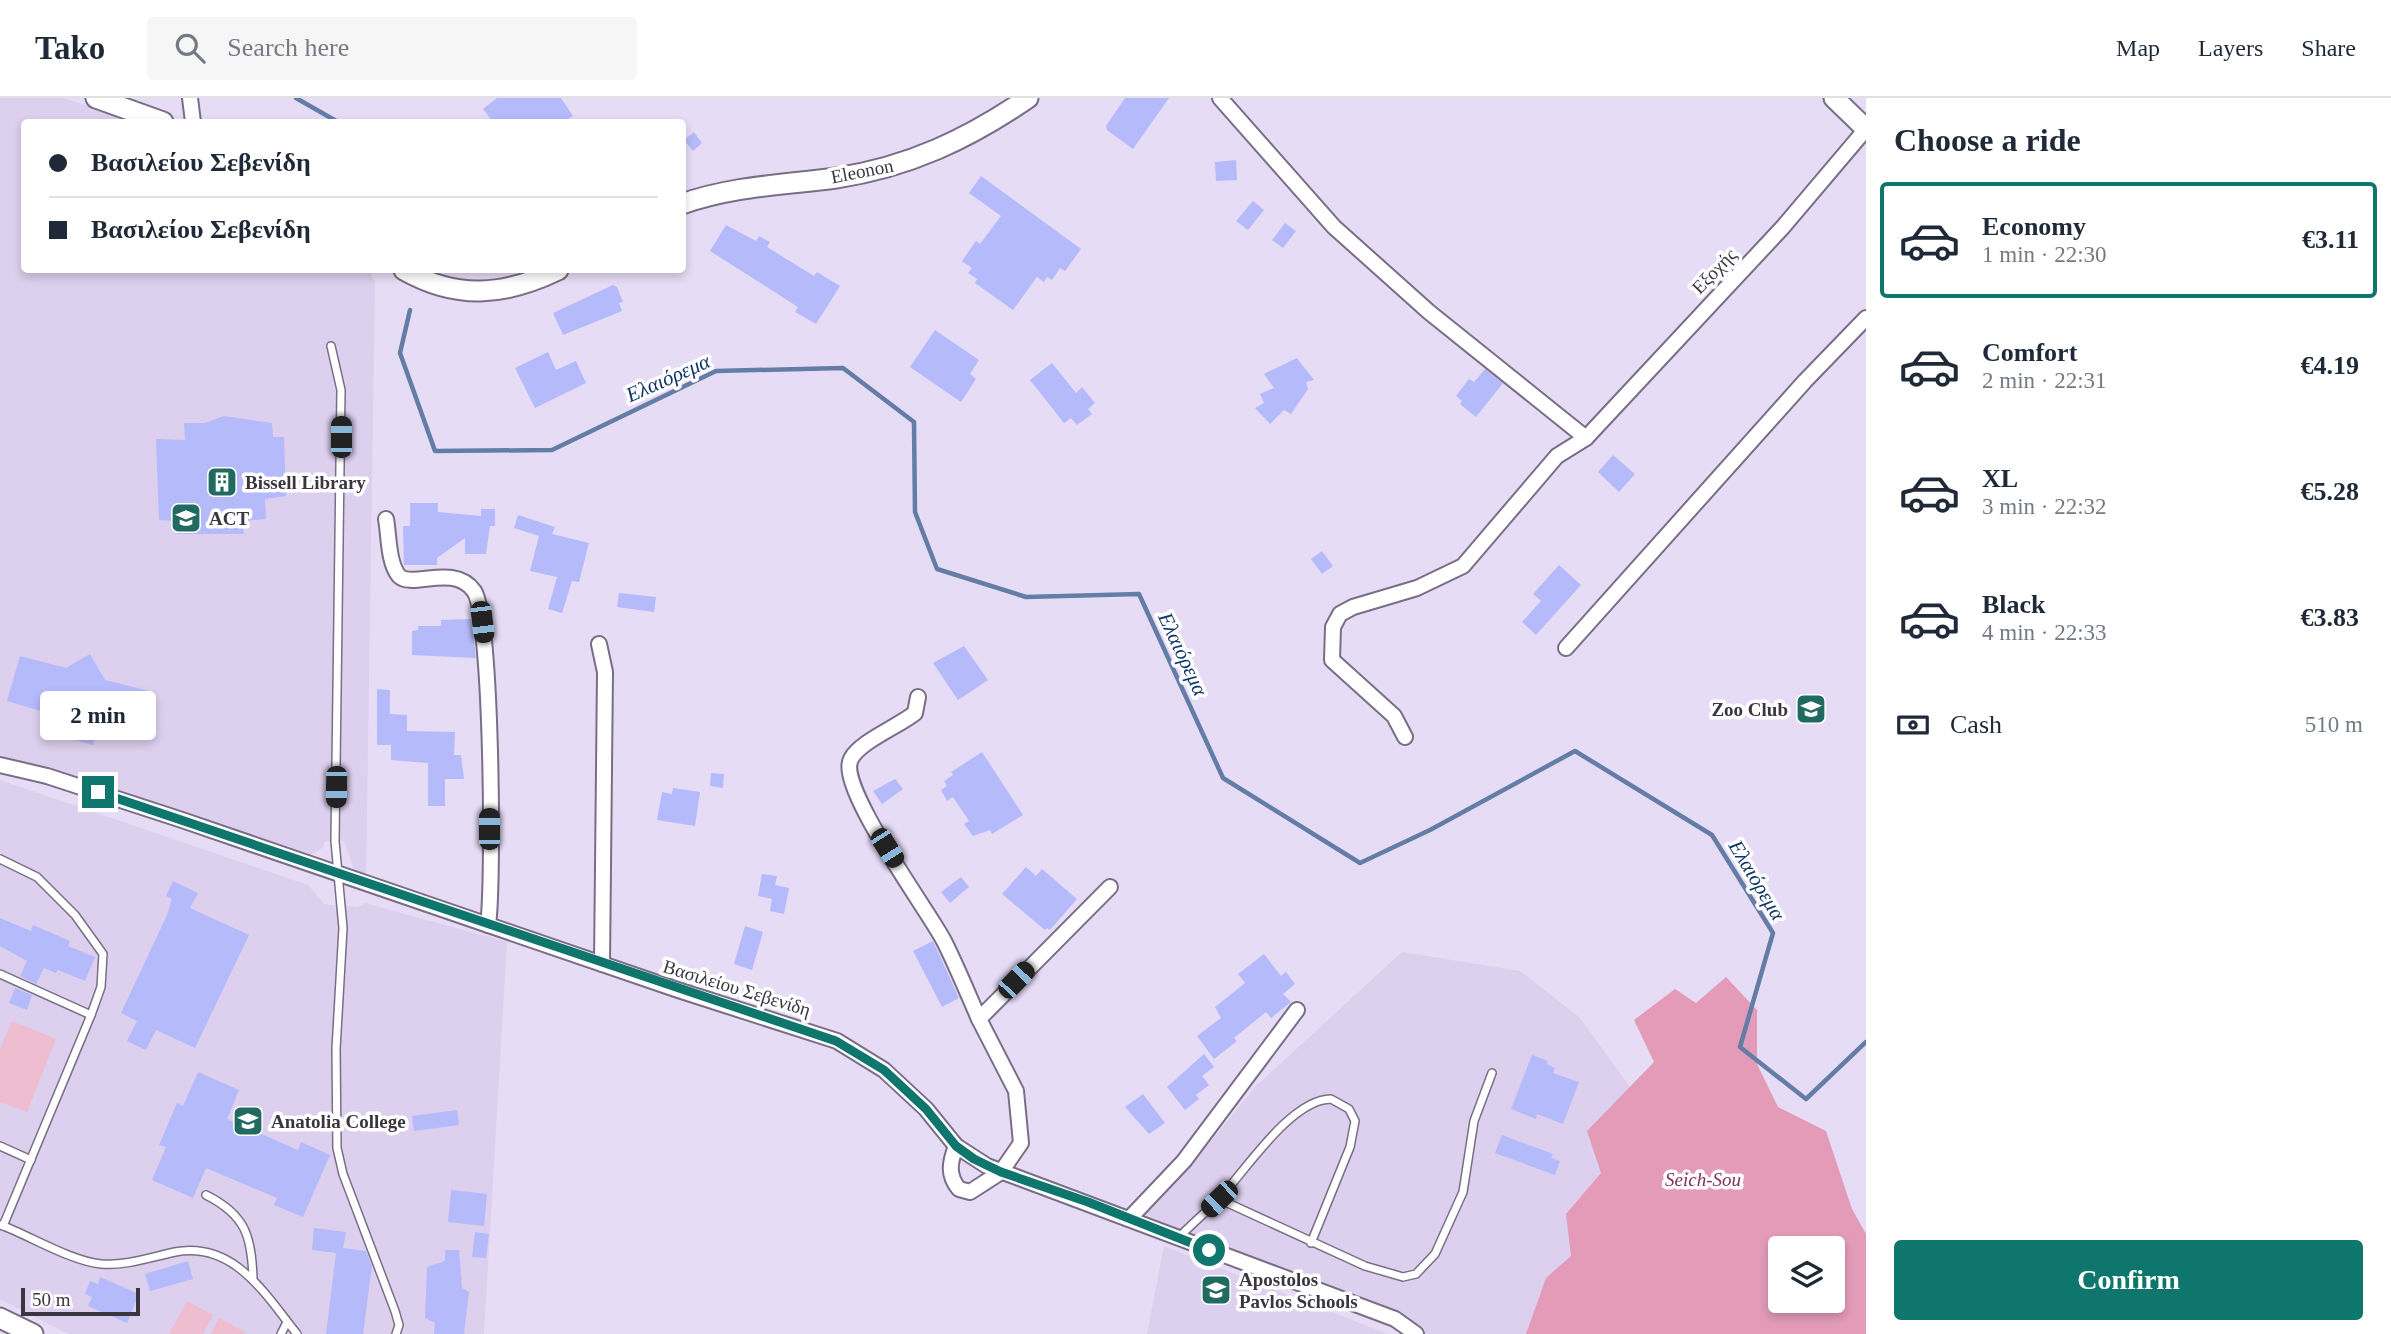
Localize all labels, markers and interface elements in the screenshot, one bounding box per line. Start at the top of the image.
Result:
search box [147,17,637,80]
icon: search [171,29,209,67]
text: Tako [35,30,105,66]
text: Search here [227,33,349,62]
text: Map [2116,35,2160,61]
text: Layers [2198,35,2263,61]
text: Share [2301,35,2356,61]
text: Choose a ride [1894,122,2081,158]
text: Βασιλείου Σεβενίδη [91,148,311,177]
street label: Eleonon [829,155,896,187]
icon: car [1898,209,1961,272]
text: Economy [1982,212,2086,241]
text: Βασιλείου Σεβενίδη [91,215,311,244]
text: €3.11 [2302,225,2359,254]
text: 1 min · 22:30 [1982,242,2107,267]
street label: Εξοχής [1687,244,1741,298]
icon: car [1898,335,1961,398]
text: Comfort [1982,338,2077,367]
water label: Ελαιόρεμα [621,349,715,408]
text: €4.19 [2301,351,2359,380]
text: 2 min · 22:31 [1982,368,2107,393]
car [331,416,352,458]
icon: car [1898,461,1961,524]
text: XL [1982,464,2018,493]
building icon: Bissell Library [205,465,239,499]
place label: Bissell Library [245,472,366,493]
text: €5.28 [2301,477,2359,506]
text: 3 min · 22:32 [1982,494,2107,519]
school or university icon: ACT [169,501,203,535]
place label: ACT [209,508,249,529]
icon: car [1898,587,1961,650]
text: Black [1982,590,2046,619]
car [470,600,495,644]
text: €3.83 [2301,603,2359,632]
water label: Ελαιόρεμα [1153,608,1213,700]
text: 4 min · 22:33 [1982,620,2107,645]
callout: 2 min [40,690,156,740]
school or university icon: Zoo Club [1794,692,1828,726]
place label: Zoo Club [1711,699,1788,720]
text: 2 min [70,703,126,728]
icon: cash [1894,706,1932,744]
text: Cash [1950,710,2002,739]
text: 510 m [2305,712,2363,737]
car [326,766,347,808]
route end [82,776,114,808]
car [479,808,500,850]
car [867,825,908,871]
water label: Ελαιόρεμα [1723,835,1791,925]
street label: Βασιλείου Σεβενίδη [661,956,813,1020]
car [994,958,1039,1002]
school or university icon: Anatolia College [231,1104,265,1138]
place label: Anatolia College [271,1111,406,1132]
park label: Seich-Sou [1665,1169,1741,1190]
car [1197,1177,1242,1221]
route start [1193,1234,1225,1266]
map controls [1768,1236,1845,1313]
button: layers [1768,1236,1845,1313]
button: Confirm [1894,1240,2363,1320]
place label: Apostolos Pavlos Schools [1239,1269,1358,1312]
school or university icon: Apostolos Pavlos Schools [1199,1273,1233,1307]
scale bar [21,1285,140,1317]
text: 50 m [32,1289,71,1310]

